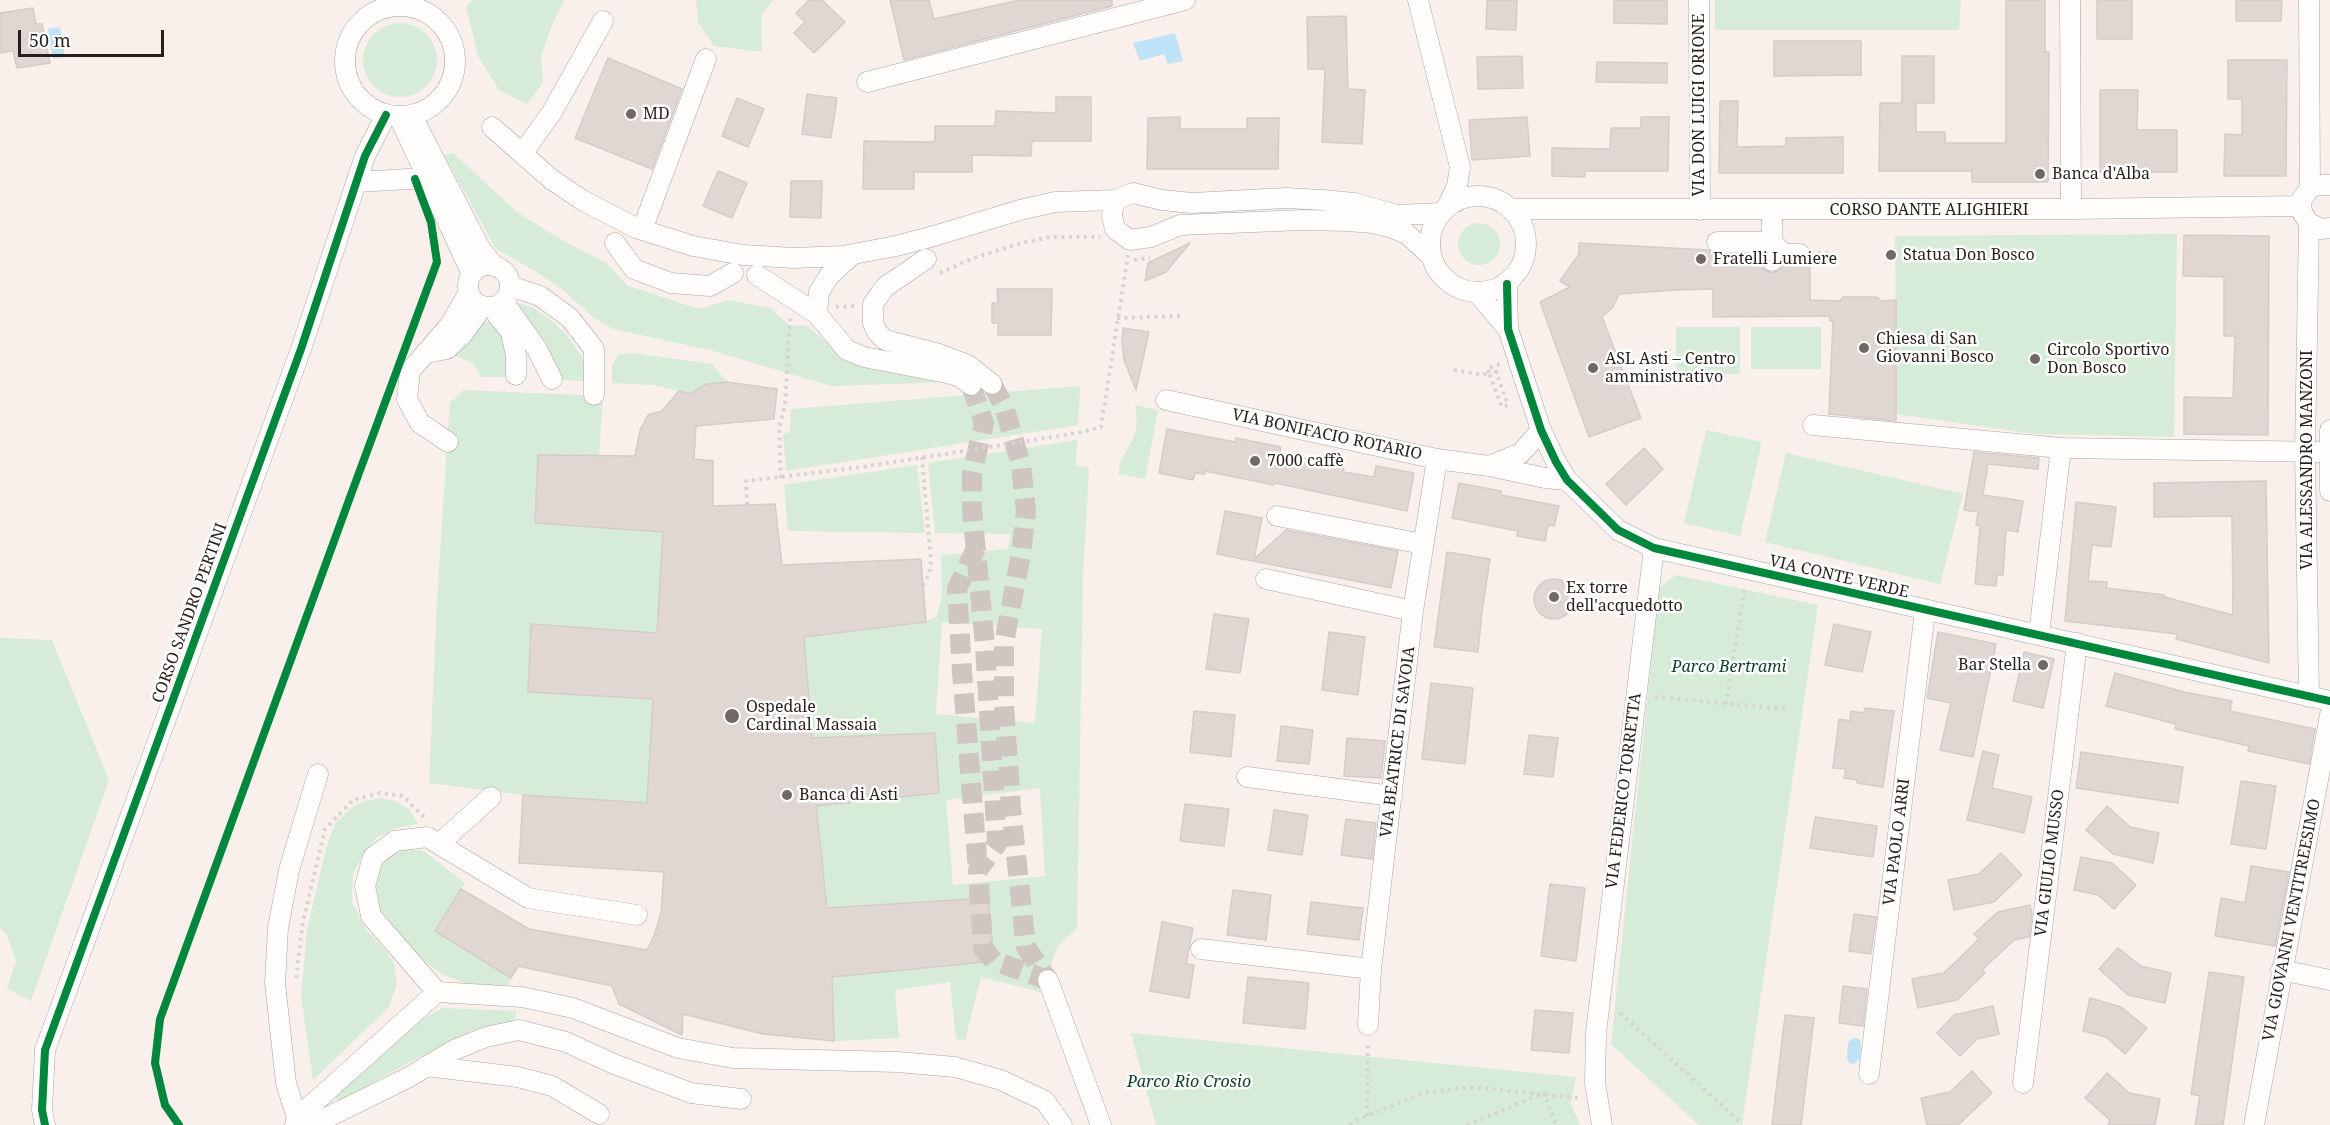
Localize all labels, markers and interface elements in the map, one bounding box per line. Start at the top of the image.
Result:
street label: VIA DON LUIGI ORIONE [1689,13,1709,197]
scale bar [21,18,166,56]
text: 50 m [29,28,71,52]
place label: MD [643,104,670,124]
marker: MD [624,107,638,121]
place label: Banca d'Alba [2052,164,2150,184]
marker: Banca d'Alba [2033,167,2047,181]
street label: CORSO DANTE ALIGHIERI [1829,200,2029,220]
place label: Statua Don Bosco [1903,245,2035,265]
marker: Statua Don Bosco [1884,248,1898,262]
place label: Fratelli Lumiere [1713,249,1837,269]
marker: Fratelli Lumiere [1694,252,1708,266]
place label: Chiesa di San Giovanni Bosco [1876,329,1994,367]
place label: Circolo Sportivo Don Bosco [2047,340,2169,378]
marker: Chiesa di San Giovanni Bosco [1857,341,1871,355]
place label: ASL Asti – Centro amministrativo [1605,349,1736,387]
street label: VIA ALESSANDRO MANZONI [2297,350,2317,570]
marker: Circolo Sportivo Don Bosco [2028,352,2042,366]
marker: ASL Asti – Centro amministrativo [1586,361,1600,375]
street label: VIA BONIFACIO ROTARIO [1230,405,1424,465]
place label: 7000 caffè [1267,451,1344,471]
marker: 7000 caffè [1248,454,1262,468]
street label: CORSO SANDRO PERTINI [148,520,232,706]
street label: VIA CONTE VERDE [1767,552,1911,602]
place label: Ex torre dell'acquedotto [1566,578,1683,616]
marker: Ex torre dell'acquedotto [1547,590,1561,604]
street label: VIA BEATRICE DI SAVOIA [1377,645,1419,839]
place label: Bar Stella [1958,655,2031,675]
park label: Parco Bertrami [1672,657,1786,677]
marker: Bar Stella [2036,658,2050,672]
street label: VIA FEDERICO TORRETTA [1602,692,1646,890]
place label: Ospedale Cardinal Massaia [746,697,877,735]
marker: Ospedale Cardinal Massaia [723,707,741,725]
street label: VIA PAOLO ARRI [1880,777,1914,907]
place label: Banca di Asti [799,785,898,805]
marker: Banca di Asti [780,788,794,802]
street label: VIA GIULIO MUSSO [2031,788,2069,938]
street label: VIA GIOVANNI VENTITREESIMO [2259,797,2325,1043]
park label: Parco Rio Crosio [1127,1072,1251,1092]

